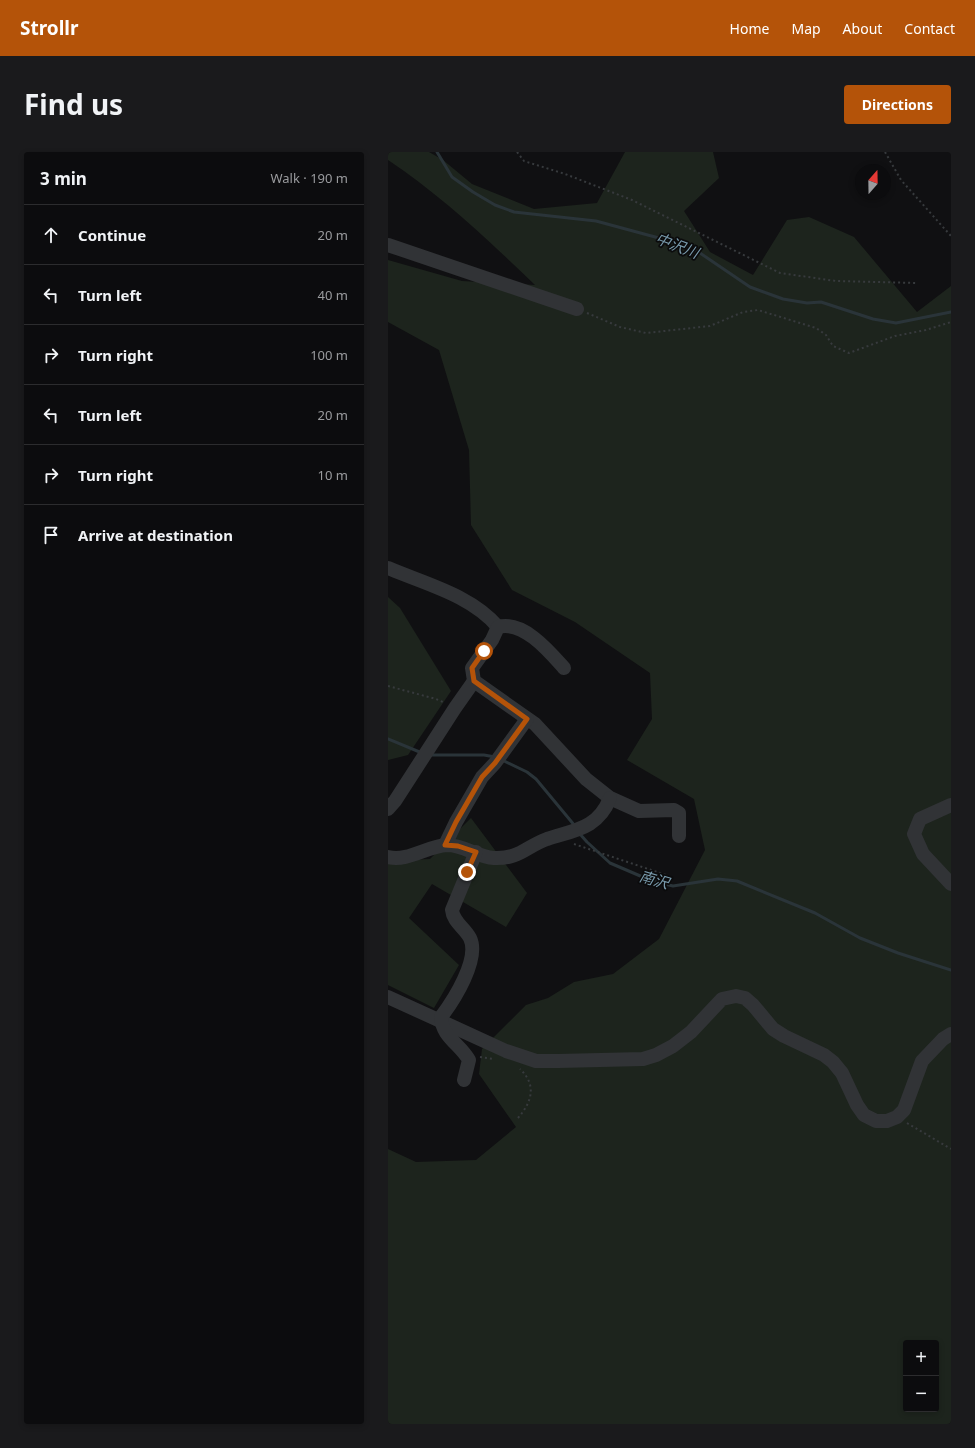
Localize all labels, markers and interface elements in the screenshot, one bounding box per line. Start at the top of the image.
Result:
text: Strollr [20,15,79,41]
text: Home [730,19,769,38]
text: Map [791,19,821,38]
text: About [843,19,882,38]
text: Contact [904,19,955,38]
text: Find us [24,85,123,123]
button: Directions [844,85,951,124]
north arrow [855,164,891,200]
text: 3 min [40,167,87,190]
text: Walk · 190 m [270,169,348,187]
icon: ahead [40,224,62,246]
text: Continue [78,225,146,245]
text: 20 m [318,226,348,244]
water label: 中沢川 [653,228,704,263]
icon: left [40,284,62,306]
text: Turn left [78,285,142,305]
text: 40 m [318,286,348,304]
icon: right [40,344,62,366]
text: Turn right [78,345,153,365]
text: 100 m [310,346,348,364]
icon: left [40,404,62,426]
text: Turn left [78,405,142,425]
text: 20 m [318,406,348,424]
icon: right [40,464,62,486]
text: Turn right [78,465,153,485]
text: 10 m [318,466,348,484]
icon: arrive [40,524,62,546]
text: Arrive at destination [78,525,233,545]
route start [475,642,493,660]
route end [458,863,476,881]
water label: 南沢 [637,865,673,893]
map controls [903,1340,939,1412]
button: + [903,1340,939,1376]
button: − [903,1376,939,1412]

